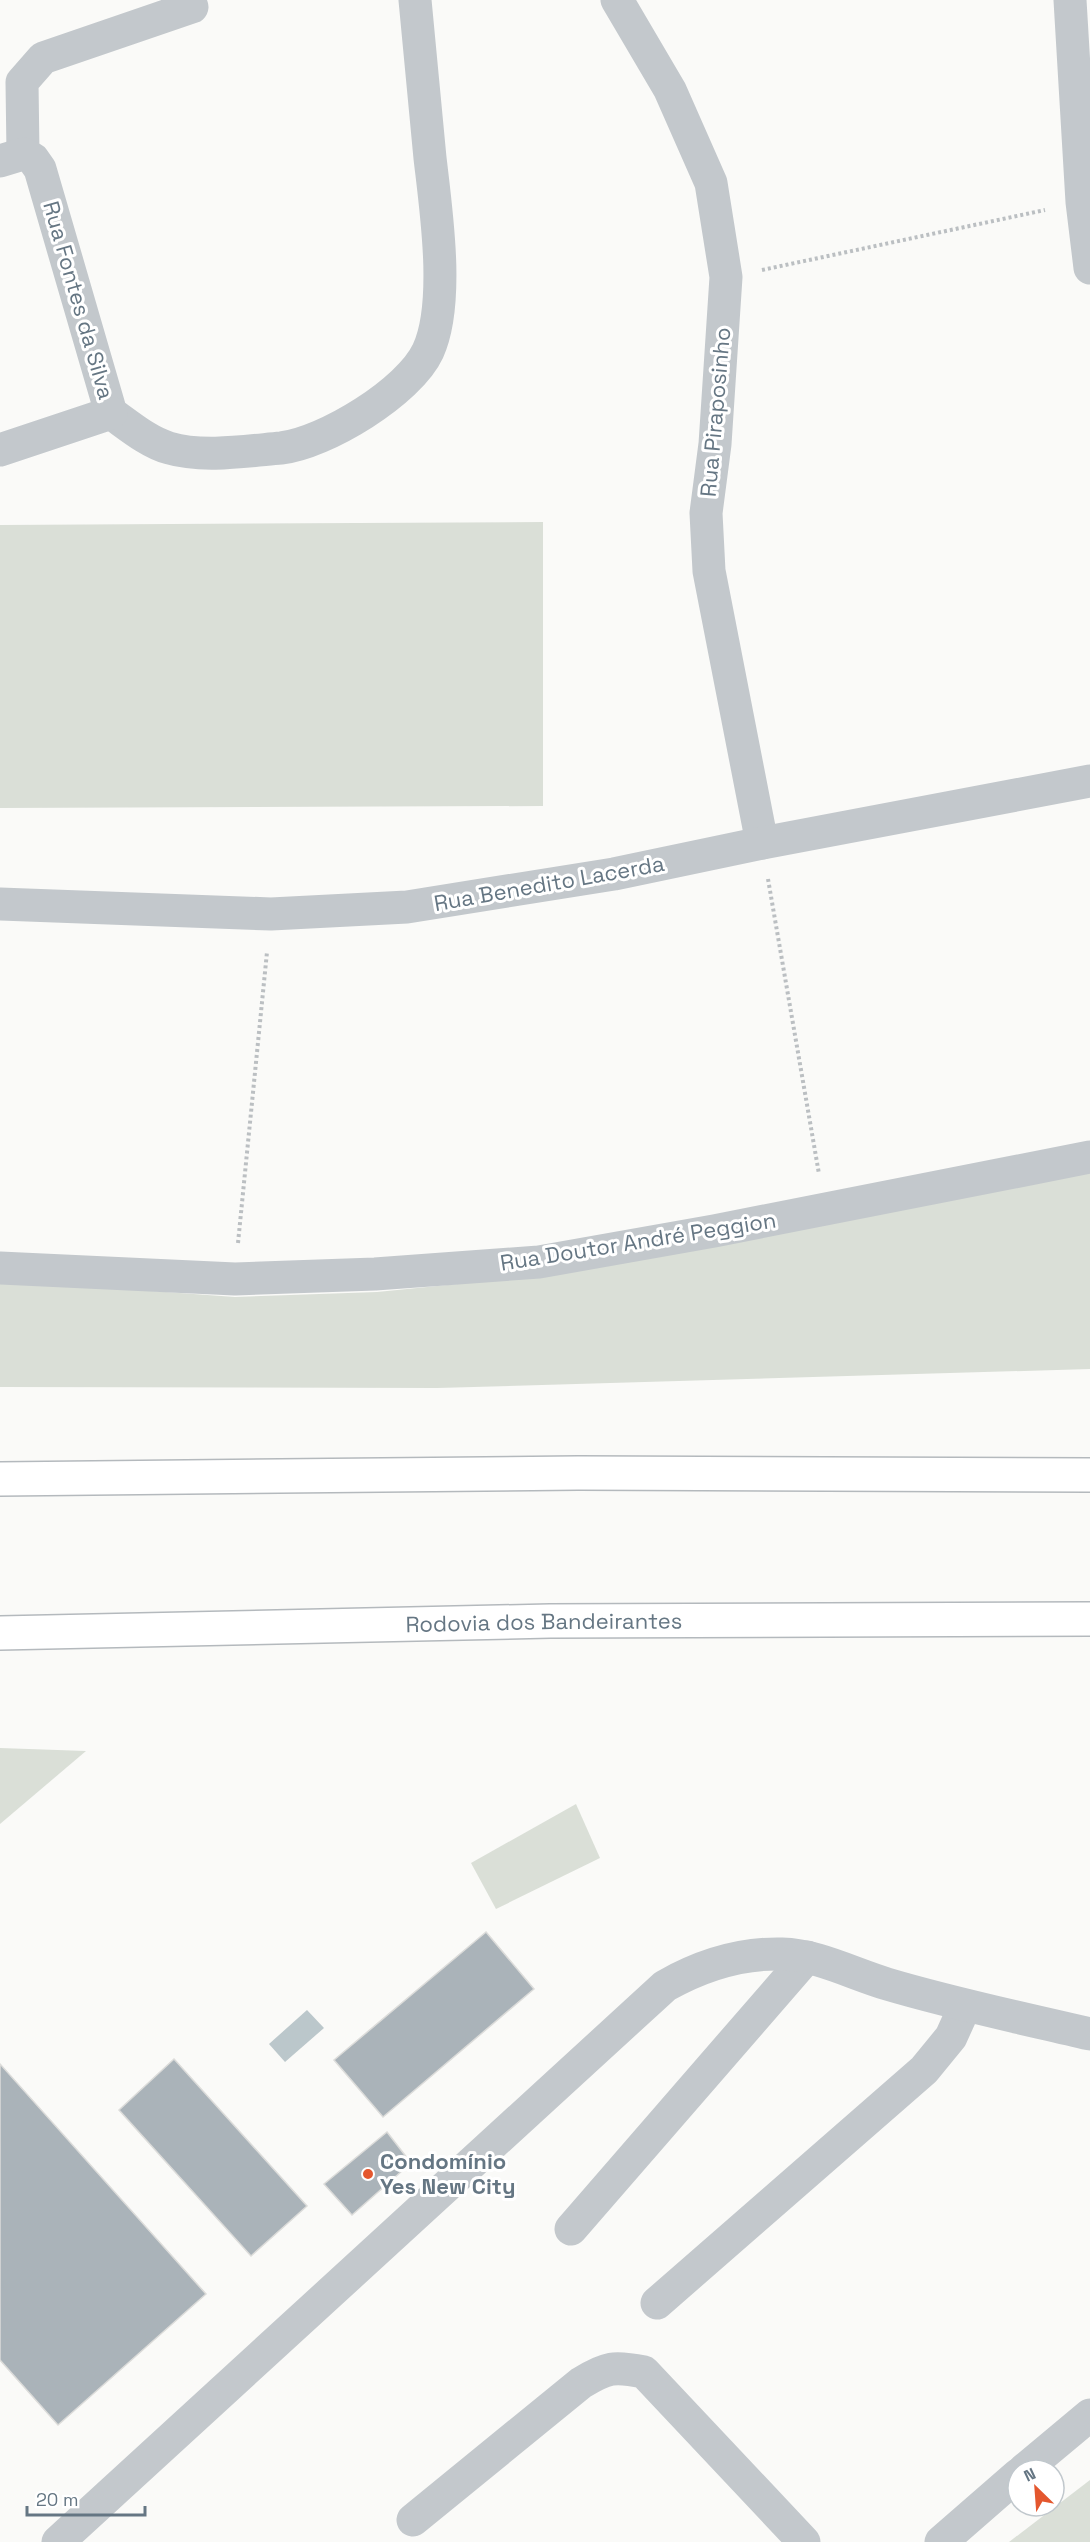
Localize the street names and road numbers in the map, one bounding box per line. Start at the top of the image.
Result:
street label: Rua Fontes da Silva [37,198,121,403]
street label: Rua Piraposinho [694,326,736,498]
street label: Rua Benedito Lacerda [432,849,667,917]
street label: Rua Doutor André Peggion [498,1205,778,1277]
street label: Rodovia dos Bandeirantes [405,1607,682,1638]

